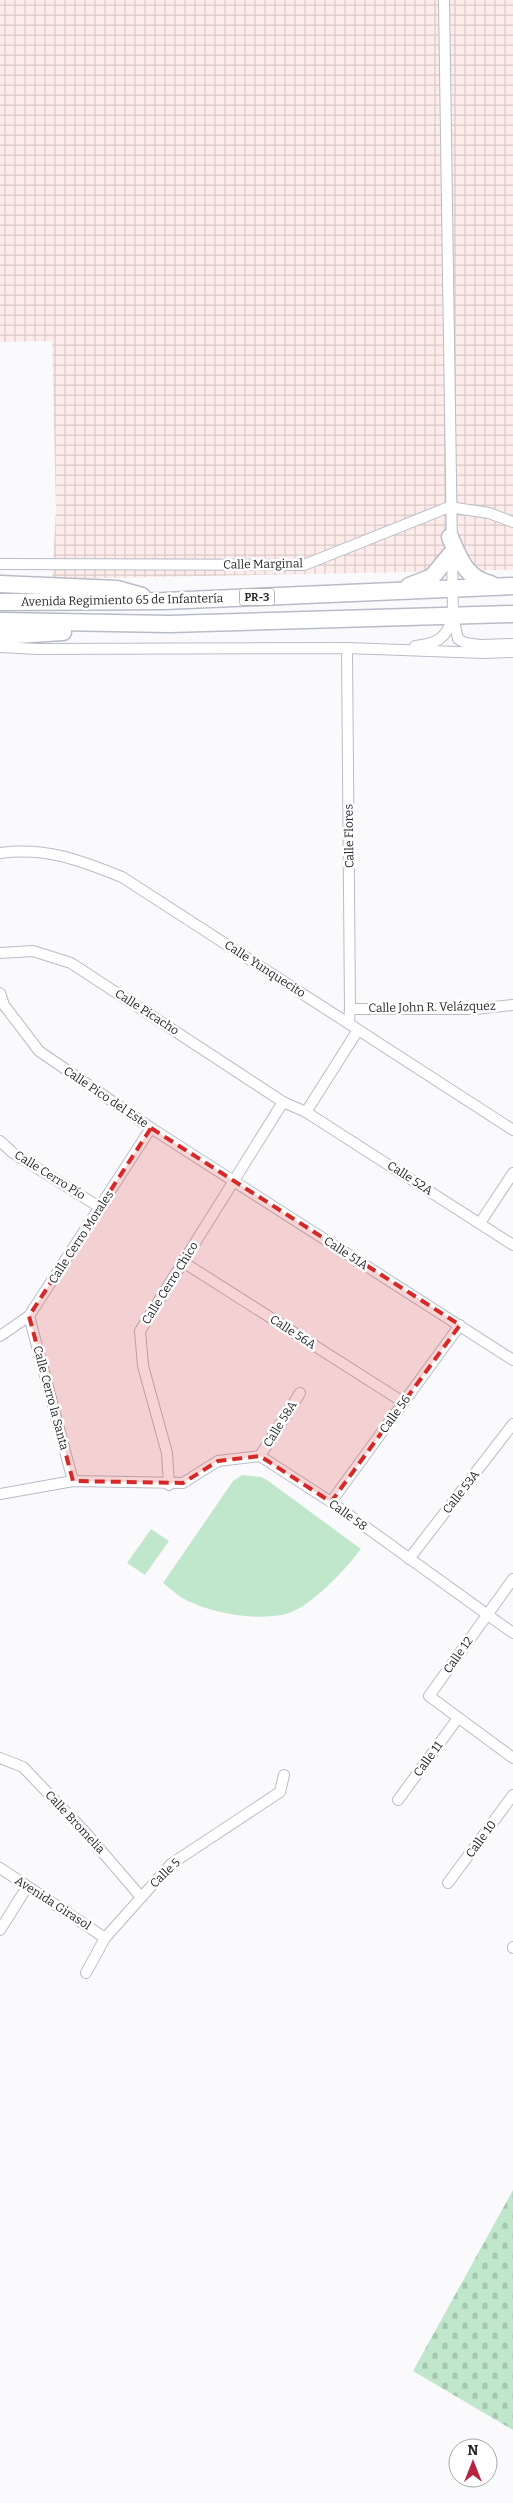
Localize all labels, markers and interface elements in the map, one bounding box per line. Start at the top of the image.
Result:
street label: Calle Marginal [223,556,304,572]
road number: PR-3 [240,588,274,606]
street label: Avenida Regimiento 65 de Infantería [21,591,224,609]
street label: Calle Flores [341,804,357,868]
street label: Calle Yunquecito [222,938,308,1000]
street label: Calle Picacho [112,986,182,1038]
street label: Calle John R. Velázquez [368,999,496,1015]
street label: Calle Pico del Este [61,1064,151,1130]
street label: Calle Cerro Pío [12,1148,88,1202]
street label: Calle 52A [385,1158,436,1198]
street label: Calle Cerro Morales [46,1188,116,1286]
street label: Calle 51A [321,1234,371,1273]
street label: Calle Cerro Chico [139,1239,201,1327]
street label: Calle 56A [267,1312,319,1352]
street label: Calle Cerro la Santa [30,1344,72,1452]
street label: Calle 56 [377,1392,413,1436]
street label: Calle 58A [260,1398,300,1450]
street label: Calle 53A [440,1467,482,1516]
street label: Calle 58 [326,1497,370,1533]
street label: Calle 12 [440,1634,476,1676]
street label: Calle 11 [411,1739,445,1779]
street label: Calle Bromelia [42,1788,108,1857]
street label: Calle 10 [463,1818,499,1860]
street label: Calle 5 [147,1855,183,1891]
street label: Avenida Girasol [12,1873,94,1933]
north arrow [448,2438,498,2488]
text: N [468,2442,479,2459]

